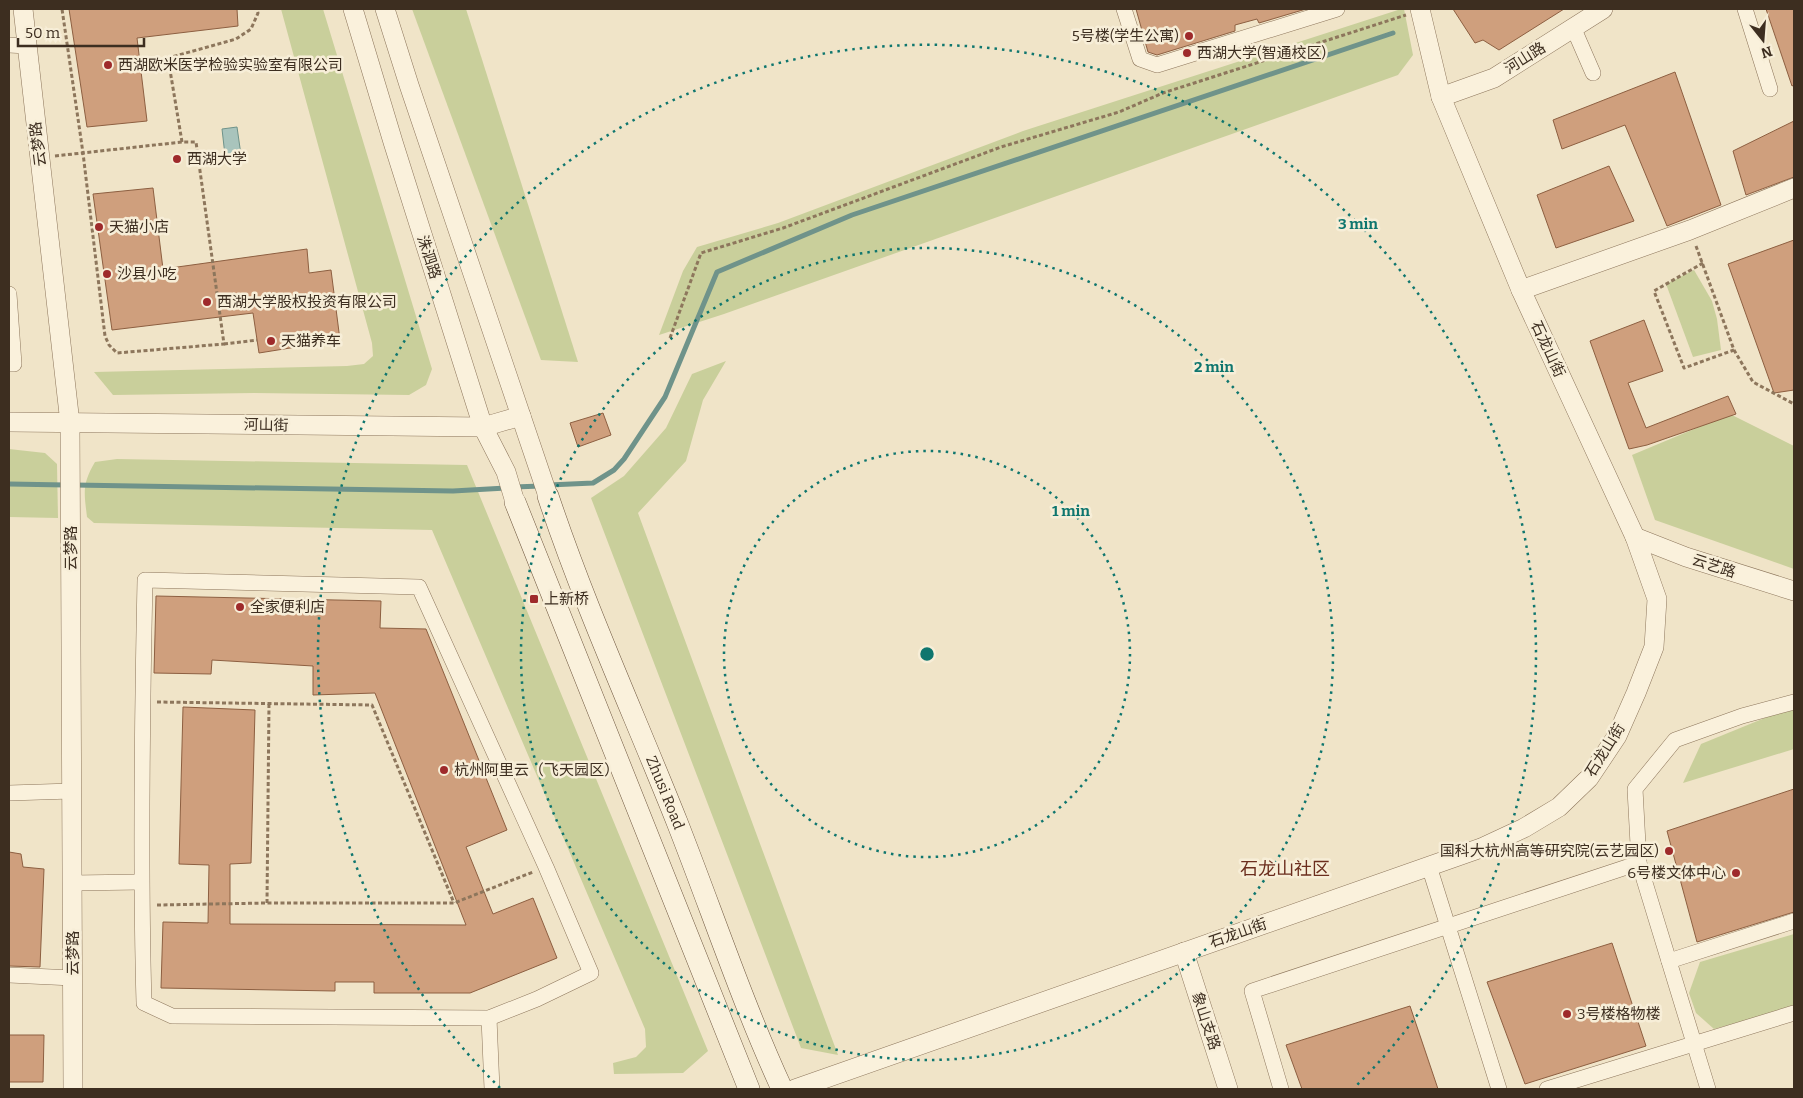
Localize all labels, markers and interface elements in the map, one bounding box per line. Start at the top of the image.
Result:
scale bar [18,15,144,47]
north arrow [1738,15,1788,65]
text: 50 m [25,24,61,42]
place label: 5号楼(学生公寓) [1072,27,1179,45]
marker: 5号楼(学生公寓) [1183,30,1195,42]
street label: 河山路 [1501,38,1549,78]
text: N [1759,42,1774,62]
place label: 西湖大学(智通校区) [1197,44,1326,62]
marker: 西湖大学(智通校区) [1181,47,1193,59]
place label: 西湖欧米医学检验实验室有限公司 [118,56,343,74]
marker: 西湖欧米医学检验实验室有限公司 [102,59,114,71]
street label: 云梦路 [26,121,50,167]
place label: 西湖大学 [187,150,247,168]
marker: 西湖大学 [171,153,183,165]
text: 3 min [1338,215,1378,233]
place label: 天猫小店 [109,218,169,236]
marker: 天猫小店 [93,221,105,233]
street label: 洙泗路 [413,233,445,281]
place label: 沙县小吃 [117,265,177,283]
marker: 沙县小吃 [101,268,113,280]
place label: 西湖大学股权投资有限公司 [217,293,397,311]
marker: 西湖大学股权投资有限公司 [201,296,213,308]
street label: 石龙山街 [1527,318,1569,380]
place label: 天猫养车 [281,332,341,350]
marker: 天猫养车 [265,335,277,347]
text: 2 min [1194,358,1234,376]
street label: 河山街 [243,416,289,434]
text: 1 min [1052,502,1090,520]
street label: 云梦路 [62,525,80,571]
street label: 云艺路 [1690,550,1738,582]
place label: 上新桥 [544,590,589,608]
marker: 上新桥 [528,593,540,605]
place label: 全家便利店 [250,598,325,616]
marker: 全家便利店 [234,601,246,613]
centre of rings [918,645,936,663]
street label: 石龙山街 [1581,720,1629,780]
street label: Zhusi Road [642,753,688,832]
place label: 杭州阿里云（飞天园区） [454,761,619,779]
marker: 杭州阿里云（飞天园区） [438,764,450,776]
place label: 国科大杭州高等研究院(云艺园区) [1440,842,1659,860]
marker: 国科大杭州高等研究院(云艺园区) [1663,845,1675,857]
district label: 石龙山社区 [1240,858,1330,880]
place label: 6号楼文体中心 [1627,864,1726,882]
marker: 6号楼文体中心 [1730,867,1742,879]
street label: 石龙山街 [1207,915,1269,951]
street label: 云梦路 [64,930,82,976]
street label: 象山支路 [1188,990,1224,1052]
place label: 3号楼格物楼 [1577,1005,1661,1023]
marker: 3号楼格物楼 [1561,1008,1573,1020]

